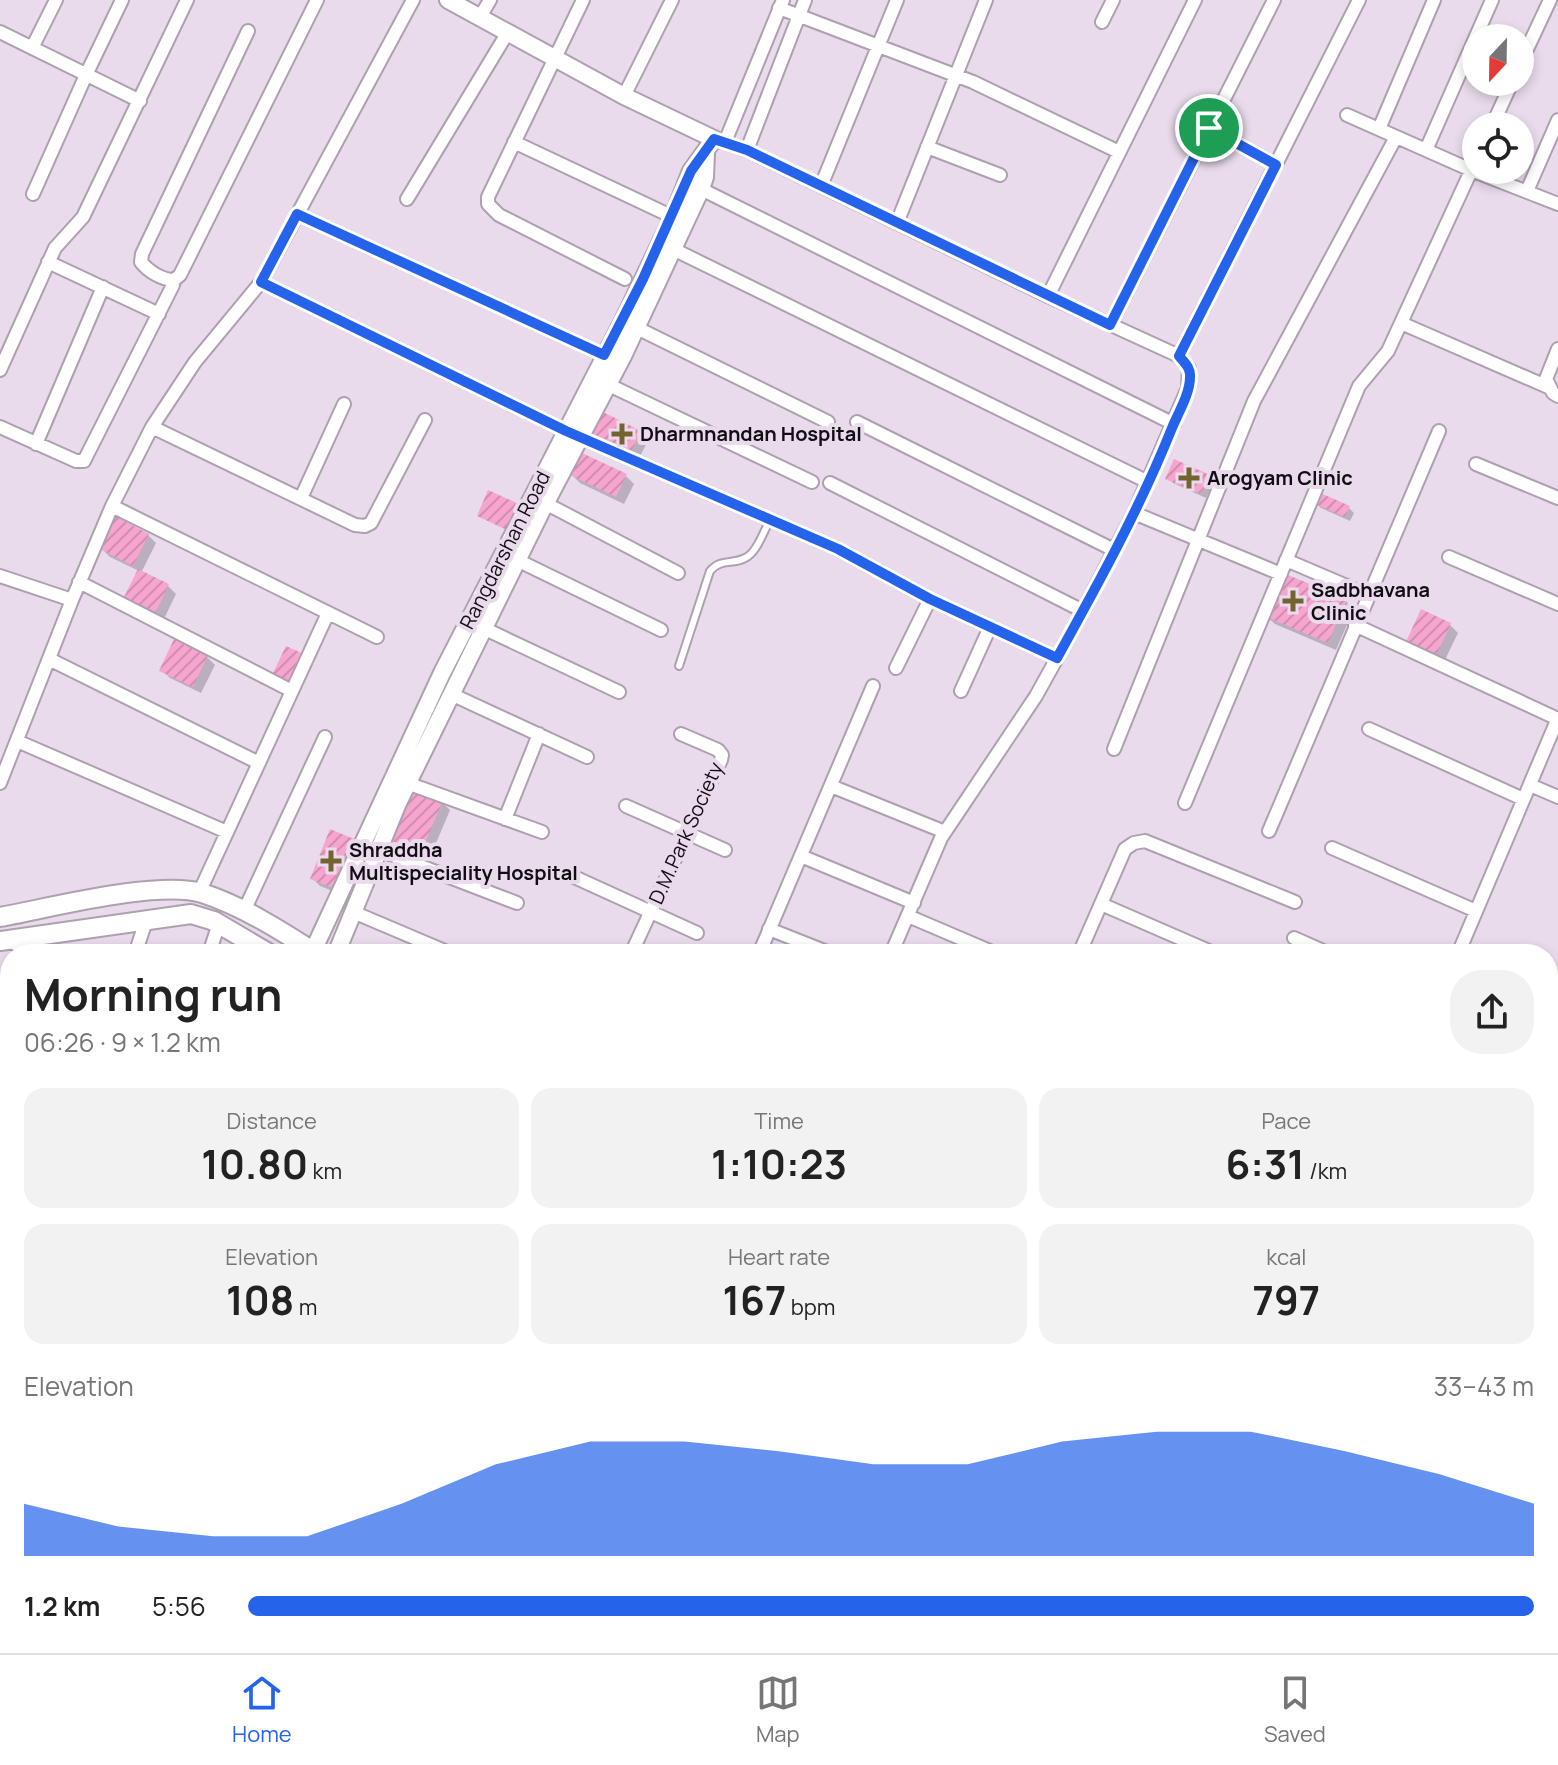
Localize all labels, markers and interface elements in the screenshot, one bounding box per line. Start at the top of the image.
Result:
north arrow [1462,24,1534,96]
map controls [1462,24,1534,184]
pin [1175,94,1243,162]
icon: arrive [1187,106,1231,150]
button: locate [1462,112,1534,184]
place label: Dharmnandan Hospital [640,420,862,447]
marker: Dharmnandan Hospital [611,423,633,445]
place label: Arogyam Clinic [1207,464,1353,491]
street label: Rangdarshan Road [453,466,556,633]
marker: Arogyam Clinic [1178,467,1200,489]
place label: Sadbhavana Clinic [1311,576,1430,626]
marker: Sadbhavana Clinic [1282,590,1304,612]
street label: D.M.Park Society [642,757,729,908]
place label: Shraddha Multispeciality Hospital [349,836,578,886]
marker: Shraddha Multispeciality Hospital [320,850,342,872]
text: Morning run [24,964,282,1024]
button: share [1450,970,1534,1054]
text: 06:26 · 9 × 1.2 km [24,1024,221,1060]
text: Distance [227,1106,317,1136]
text: Time [754,1106,804,1136]
text: Pace [1261,1106,1311,1136]
text: 10.80 [201,1136,308,1191]
text: 1:10:23 [711,1136,847,1191]
text: 6:31 [1225,1136,1305,1191]
text: km [308,1156,342,1186]
text: /km [1305,1156,1347,1186]
text: Elevation [225,1242,318,1272]
text: Heart rate [728,1242,830,1272]
text: kcal [1266,1242,1306,1272]
text: 108 [226,1272,294,1327]
text: 167 [723,1272,786,1327]
text: 797 [1253,1272,1320,1327]
text: m [294,1292,317,1322]
text: bpm [786,1292,835,1322]
text: Elevation [24,1368,134,1404]
text: 33–43 m [1434,1368,1534,1404]
text: 1.2 km [24,1588,100,1624]
text: 5:56 [152,1588,206,1624]
tab: Home [232,1671,292,1749]
tab: Map [756,1671,800,1749]
tab: Saved [1264,1671,1326,1749]

